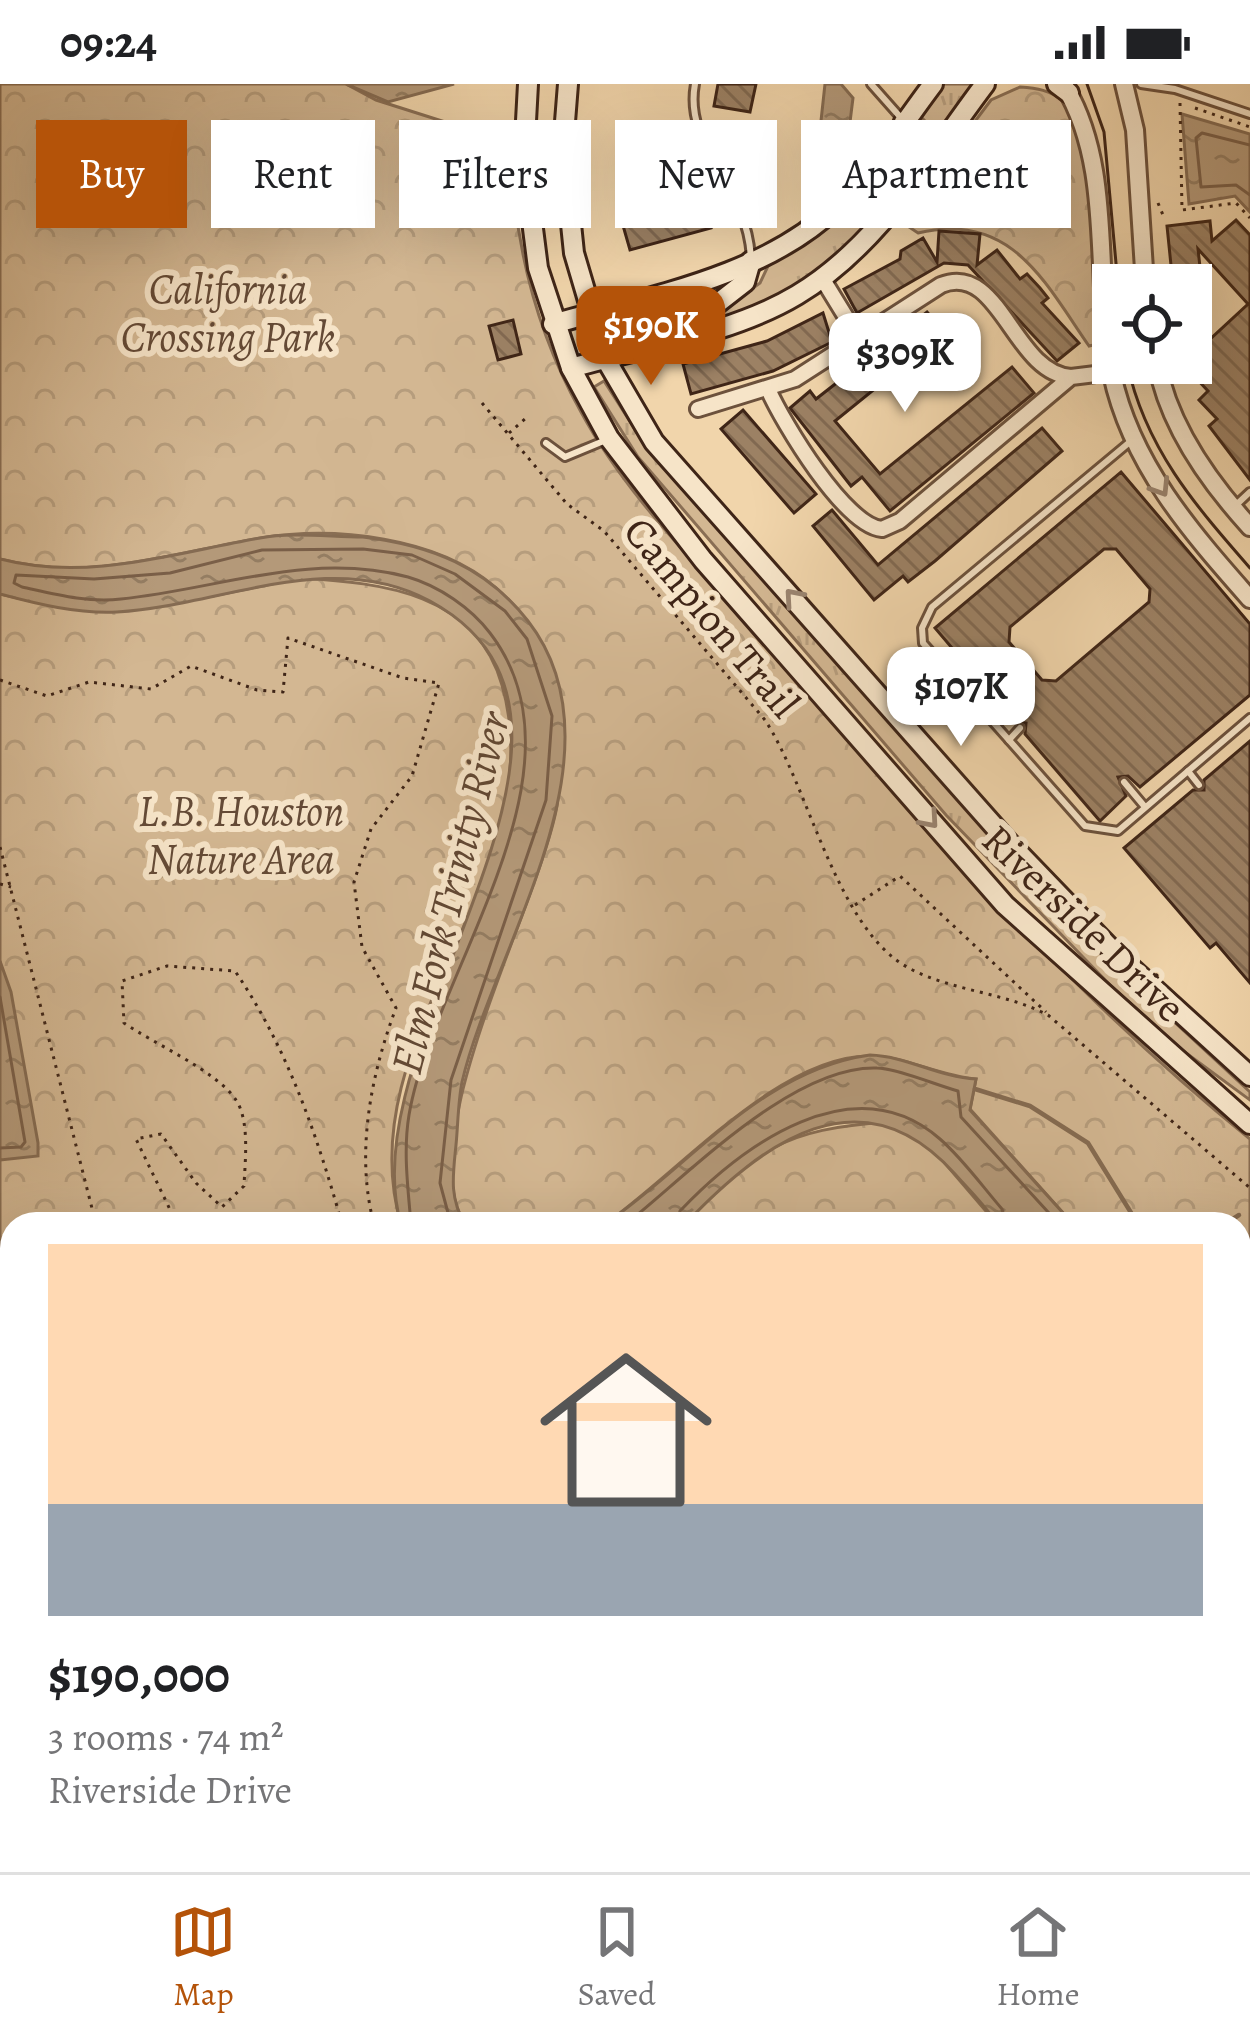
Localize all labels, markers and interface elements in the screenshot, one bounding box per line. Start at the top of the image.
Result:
text: 09:24 [60,11,157,73]
chip: Buy [36,120,187,228]
chip: Rent [211,120,375,228]
chip: Filters [399,120,591,228]
chip: New [615,120,777,228]
chip: Apartment [801,120,1071,228]
park label: California Crossing Park [121,260,335,365]
map controls [1092,264,1212,384]
button: locate [1092,264,1212,384]
pin: $190K [567,286,735,388]
text: $190K [603,298,699,351]
pin: $309K [821,313,989,415]
text: $309K [856,325,954,378]
one-way arrow [1147,475,1169,497]
street label: Campion Trail [611,504,813,730]
one-way arrow [786,589,807,611]
pin: $107K [877,647,1045,749]
text: $107K [914,659,1008,712]
water label: Elm Fork Trinity River [375,704,525,1080]
park label: L.B. Houston Nature Area [138,782,344,887]
one-way arrow [916,806,937,828]
street label: Riverside Drive [970,811,1198,1035]
icon: home [518,1322,734,1538]
text: $190,000 [48,1640,230,1710]
text: 3 rooms · 74 m² [48,1710,284,1763]
text: Riverside Drive [48,1763,292,1816]
tab: Map [170,1899,236,2016]
tab: Saved [577,1899,656,2016]
tab: Home [997,1899,1080,2016]

